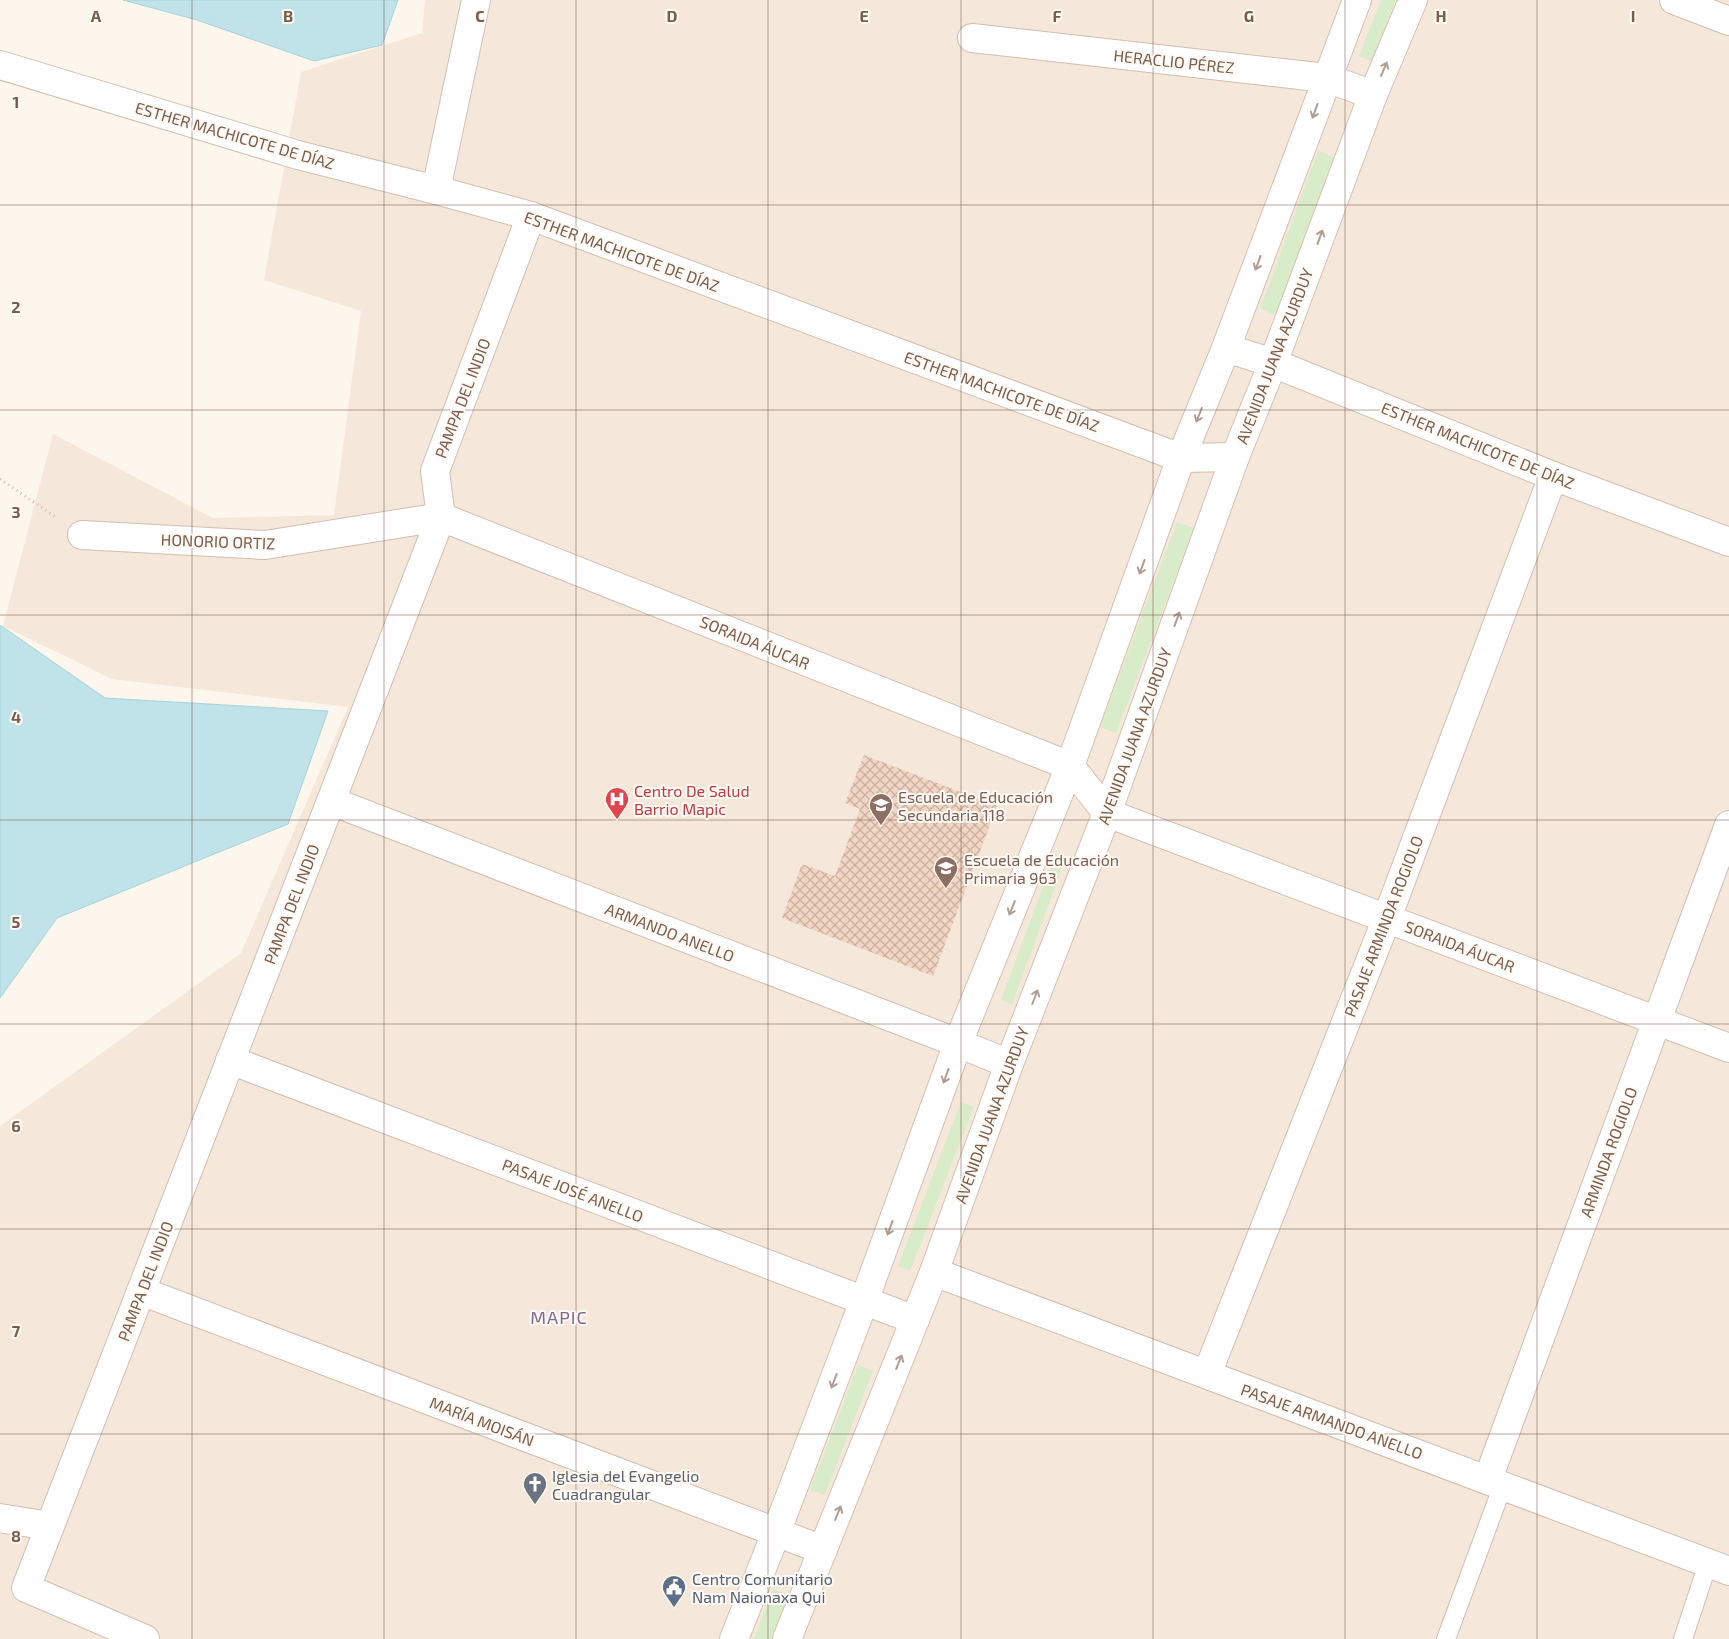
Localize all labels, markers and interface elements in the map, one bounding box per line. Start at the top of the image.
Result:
text: A [91,6,102,25]
text: B [283,6,293,25]
text: C [475,6,485,25]
text: D [667,6,678,25]
text: E [859,6,869,25]
text: F [1053,6,1062,25]
text: G [1244,6,1254,25]
text: H [1435,6,1447,25]
text: I [1631,6,1635,25]
street label: HERACLIO PÉREZ [1113,45,1235,77]
one-way arrow [1380,62,1389,77]
text: 1 [13,92,19,111]
street label: ESTHER MACHICOTE DE DÍAZ [133,97,337,173]
one-way arrow [1310,103,1319,118]
street label: ESTHER MACHICOTE DE DÍAZ [522,207,722,295]
one-way arrow [1316,230,1325,245]
one-way arrow [1253,255,1262,270]
street label: AVENIDA JUANA AZURDUY [1232,265,1316,447]
text: 2 [11,297,21,316]
street label: PAMPA DEL INDIO [430,335,494,461]
street label: ESTHER MACHICOTE DE DÍAZ [902,347,1102,435]
street label: ESTHER MACHICOTE DE DÍAZ [1379,398,1577,492]
one-way arrow [1194,406,1203,422]
text: 3 [11,502,21,521]
street label: HONORIO ORTIZ [160,530,276,552]
one-way arrow [1137,558,1146,574]
street label: SORAIDA ÁUCAR [697,611,813,673]
one-way arrow [1173,611,1182,627]
street label: AVENIDA JUANA AZURDUY [1093,645,1175,827]
text: 4 [11,707,21,726]
place label: Centro De Salud Barrio Mapic [634,781,750,818]
hospital icon: Centro De Salud Barrio Mapic [604,786,630,820]
place label: Escuela de Educación Secundaria 118 [898,787,1053,824]
school or university icon: Escuela de Educación Secundaria 118 [868,792,894,826]
street label: PASAJE ARMINDA ROGIOLO [1340,833,1426,1019]
street label: PAMPA DEL INDIO [259,841,323,967]
place label: Escuela de Educación Primaria 963 [964,850,1119,887]
school or university icon: Escuela de Educación Primaria 963 [933,855,959,889]
street label: ARMANDO ANELLO [603,899,737,965]
one-way arrow [1007,900,1016,915]
text: 5 [12,912,21,931]
street label: SORAIDA ÁUCAR [1402,916,1518,976]
one-way arrow [1031,989,1040,1005]
street label: AVENIDA JUANA AZURDUY [950,1024,1032,1206]
one-way arrow [941,1067,950,1083]
street label: ARMINDA ROGIOLO [1576,1084,1640,1220]
text: 6 [11,1116,21,1135]
street label: PASAJE JOSÉ ANELLO [500,1154,646,1226]
street label: PAMPA DEL INDIO [113,1218,177,1344]
one-way arrow [885,1220,894,1235]
district label: MAPIC [530,1306,588,1328]
text: 7 [12,1321,21,1340]
one-way arrow [894,1355,904,1370]
one-way arrow [828,1373,837,1388]
street label: PASAJE ARMANDO ANELLO [1239,1379,1425,1463]
street label: MARÍA MOISÁN [427,1392,537,1450]
place label: Iglesia del Evangelio Cuadrangular [552,1466,699,1503]
church icon: Iglesia del Evangelio Cuadrangular [522,1471,548,1505]
one-way arrow [834,1506,843,1521]
text: 8 [11,1526,21,1545]
place label: Centro Comunitario Nam Naionaxa Qui [692,1569,833,1607]
public building icon: Centro Comunitario Nam Naionaxa Qui [661,1574,687,1608]

